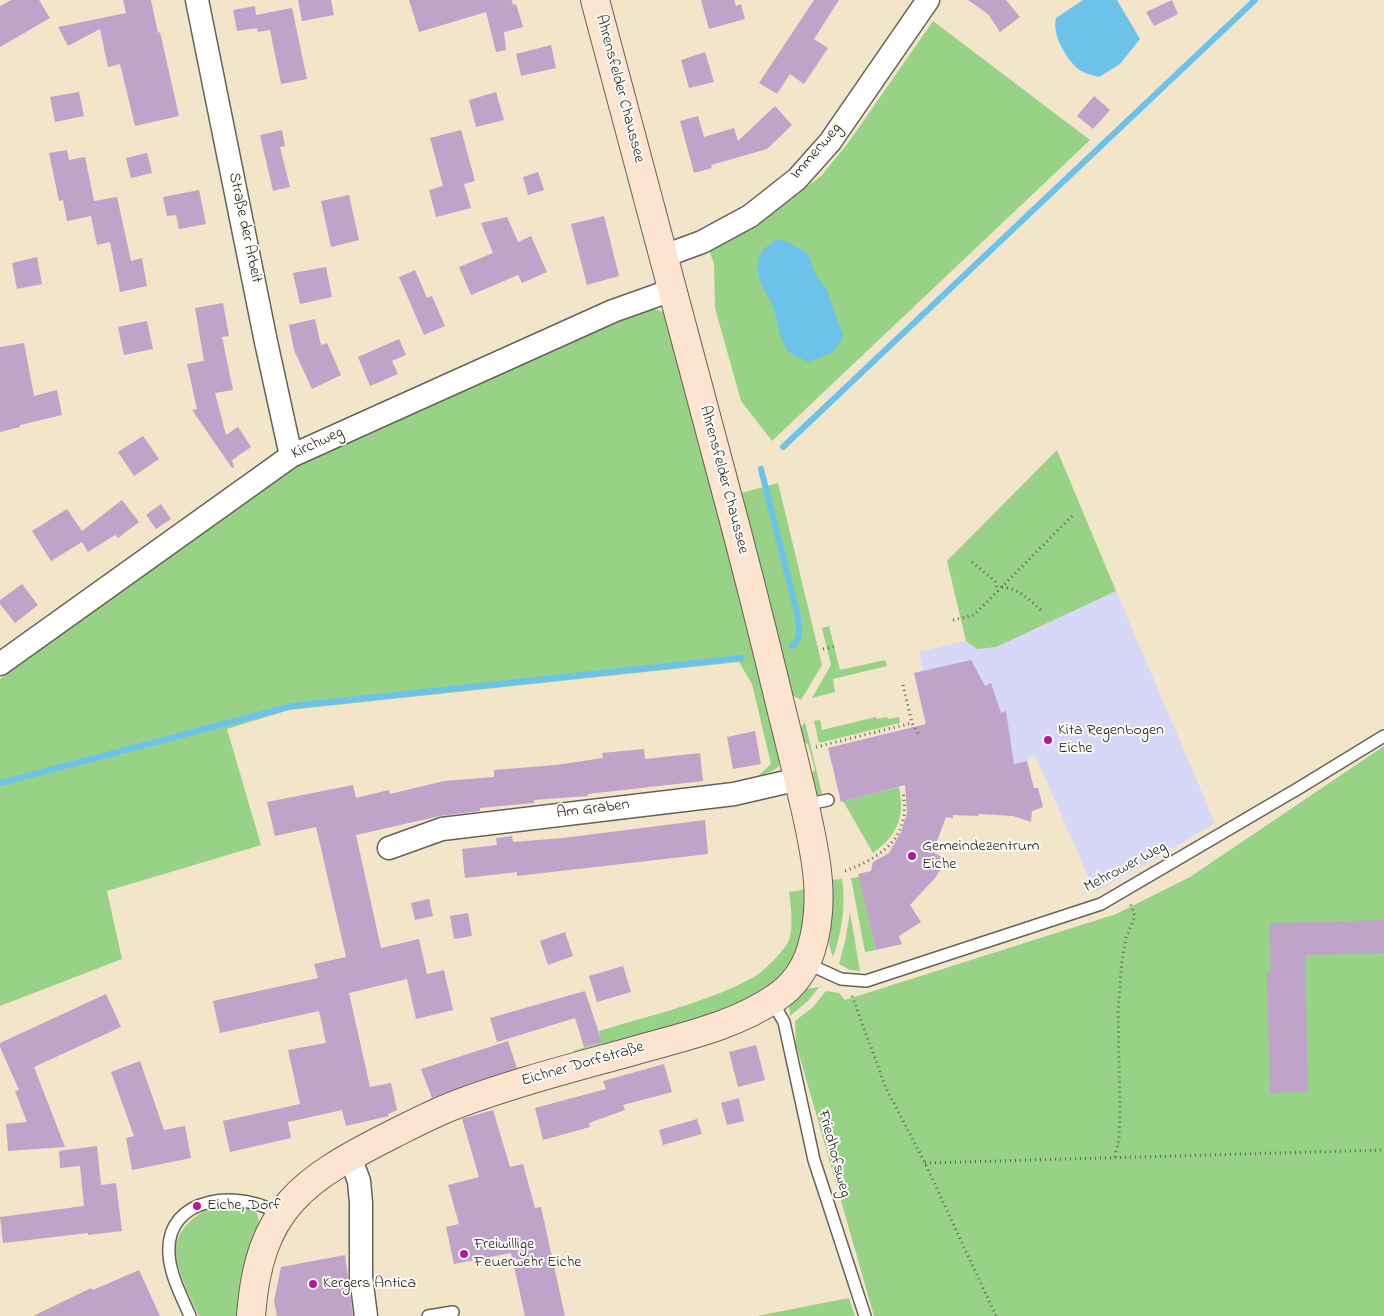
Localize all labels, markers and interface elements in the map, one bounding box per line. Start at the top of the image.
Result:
street label: Ahrensfelder Chaussee [590,13,648,165]
street label: Immenweg [787,120,847,184]
street label: Straße der Arbeit [223,171,265,285]
street label: Ahrensfelder Chaussee [694,404,752,556]
street label: Kirchweg [289,424,347,464]
place label: Kita Regenbogen Eiche [1058,721,1164,759]
marker: Kita Regenbogen Eiche [1042,734,1054,746]
street label: Am Graben [555,796,631,824]
place label: Gemeindezentrum Eiche [922,837,1039,875]
street label: Mehrower Weg [1081,838,1171,898]
marker: Gemeindezentrum Eiche [906,850,918,862]
street label: Eichner Dorfstraße [520,1038,646,1092]
street label: Friedhofsweg [812,1108,854,1200]
place label: Eiche, Dorf [207,1196,281,1216]
marker: Eiche, Dorf [191,1200,203,1212]
place label: Freiwillige Feuerwehr Eiche [474,1235,581,1273]
marker: Freiwillige Feuerwehr Eiche [458,1248,470,1260]
place label: Kergers Antica [323,1274,416,1294]
marker: Kergers Antica [307,1278,319,1290]

